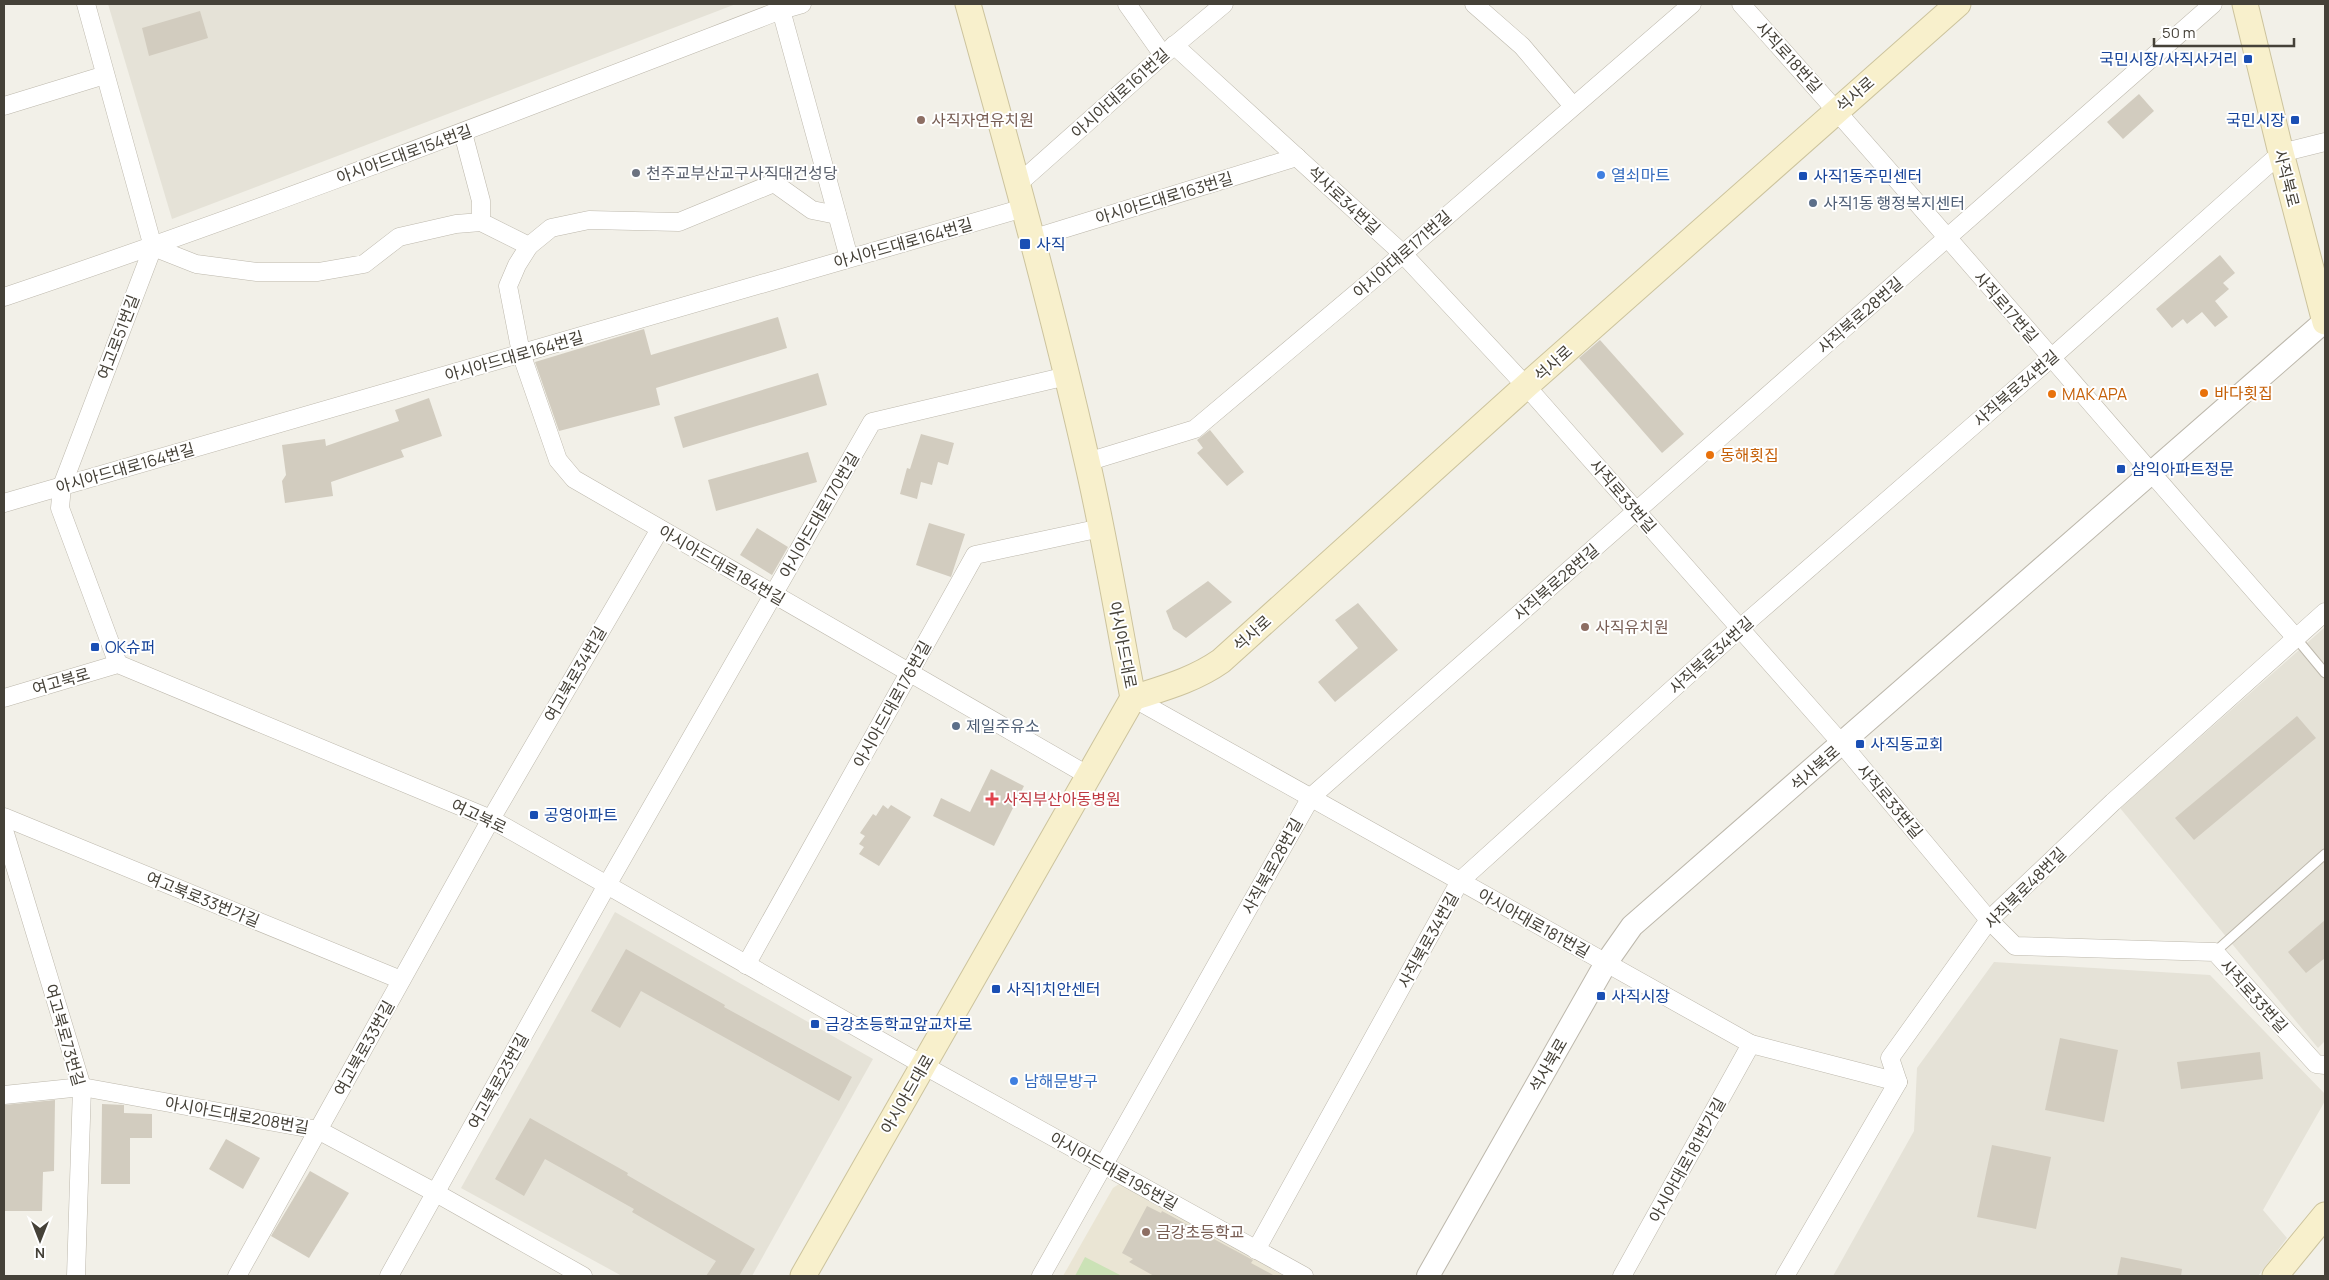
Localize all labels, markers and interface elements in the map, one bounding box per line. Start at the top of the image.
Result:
scale bar [2154,15,2294,47]
street label: 사직로18번길 [1751,17,1827,97]
text: 50 m [2162,22,2196,43]
street label: 아시아대로161번길 [1066,43,1174,143]
place label: 국민시장/사직사거리 [2099,48,2238,70]
marker: 국민시장/사직사거리 [2242,53,2254,65]
street label: 석사로 [1831,71,1879,117]
place label: 사직자연유치원 [931,109,1034,131]
place label: 국민시장 [2226,109,2285,131]
marker: 사직자연유치원 [915,114,927,126]
marker: 국민시장 [2289,114,2301,126]
street label: 아시아드대로154번길 [333,119,475,189]
street label: 사직북로 [2269,147,2305,209]
street label: 석사로34번길 [1303,161,1385,239]
place label: 천주교부산교구사직대건성당 [646,162,838,184]
place label: 열쇠마트 [1611,164,1670,186]
place label: 사직1동주민센터 [1813,165,1922,187]
marker: 천주교부산교구사직대건성당 [630,167,642,179]
street label: 아시아드대로163번길 [1093,167,1235,229]
marker: 열쇠마트 [1595,169,1607,181]
marker: 사직1동주민센터 [1797,170,1809,182]
place label: 사직1동 행정복지센터 [1823,192,1965,214]
marker: 사직1동 행정복지센터 [1807,197,1819,209]
street label: 아시아대로171번길 [1348,205,1456,303]
street label: 아시아드대로164번길 [831,213,975,273]
place label: 사직 [1036,233,1065,255]
marker: 사직 [1018,237,1032,251]
street label: 사직로17번길 [1969,267,2043,347]
street label: 사직북로28번길 [1813,272,1907,358]
street label: 여고로51번길 [92,291,144,383]
street label: 아시아드대로164번길 [442,326,586,386]
street label: 석사로 [1529,340,1577,386]
street label: 사직북로34번길 [1969,345,2063,431]
place label: 바다횟집 [2214,382,2273,404]
place label: MAK APA [2062,383,2127,405]
marker: 바다횟집 [2198,387,2210,399]
marker: MAK APA [2046,388,2058,400]
street label: 아시아드대로164번길 [53,438,197,498]
place label: 동해횟집 [1720,444,1779,466]
street label: 아시아드대로170번길 [774,448,864,582]
marker: 동해횟집 [1704,449,1716,461]
street label: 사직로33번길 [1585,454,1661,538]
place label: 삼익아파트정문 [2131,458,2234,480]
marker: 삼익아파트정문 [2115,463,2127,475]
street label: 아시아드대로184번길 [655,520,789,610]
street label: 사직북로28번길 [1509,539,1603,625]
street label: 아시아드대로 [1104,600,1142,691]
street label: 석사로 [1228,610,1276,656]
street label: 사직북로34번길 [1664,611,1758,699]
place label: 사직유치원 [1595,616,1669,638]
marker: 사직유치원 [1579,621,1591,633]
street label: 여고북로34번길 [539,622,611,726]
place label: OK슈퍼 [105,636,156,658]
street label: 아시아드대로176번길 [848,637,936,771]
marker: OK슈퍼 [89,641,101,653]
street label: 여고북로 [30,662,93,700]
place label: 제일주유소 [966,715,1040,737]
marker: 제일주유소 [950,720,962,732]
place label: 사직동교회 [1870,733,1944,755]
marker: 사직동교회 [1854,738,1866,750]
street label: 석사북로 [1786,740,1845,796]
street label: 사직로33번길 [1852,759,1928,843]
place label: 사직부산아동병원 [1003,788,1121,810]
marker: 사직부산아동병원 [985,792,999,806]
street label: 여고북로 [448,794,511,839]
place label: 공영아파트 [544,804,618,826]
marker: 공영아파트 [528,809,540,821]
street label: 사직북로28번길 [1237,814,1307,918]
street label: 사직북로48번길 [1979,842,2071,934]
street label: 여고북로33번가길 [143,866,263,932]
street label: 아시아대로181번길 [1474,883,1594,963]
street label: 사직북로34번길 [1393,888,1463,992]
street label: 사직로33번길 [2215,955,2293,1037]
place label: 사직1치안센터 [1006,978,1101,1000]
street label: 여고북로73번길 [40,981,90,1089]
marker: 사직1치안센터 [990,983,1002,995]
place label: 사직시장 [1611,985,1670,1007]
marker: 사직시장 [1595,990,1607,1002]
street label: 여고북로33번길 [329,996,399,1100]
place label: 금강초등학교앞교차로 [825,1013,972,1035]
marker: 금강초등학교앞교차로 [809,1018,821,1030]
street label: 여고북로23번길 [463,1029,533,1133]
street label: 석사북로 [1524,1034,1572,1096]
street label: 아시아드대로 [875,1050,939,1138]
place label: 남해문방구 [1024,1070,1098,1092]
marker: 남해문방구 [1008,1075,1020,1087]
street label: 아시아드대로208번길 [163,1091,311,1139]
street label: 아시아대로181번가길 [1644,1094,1730,1226]
street label: 아시아드대로195번길 [1046,1127,1182,1215]
north arrow [15,1215,65,1265]
place label: 금강초등학교 [1156,1221,1244,1243]
marker: 금강초등학교 [1140,1226,1152,1238]
text: N [35,1244,45,1263]

